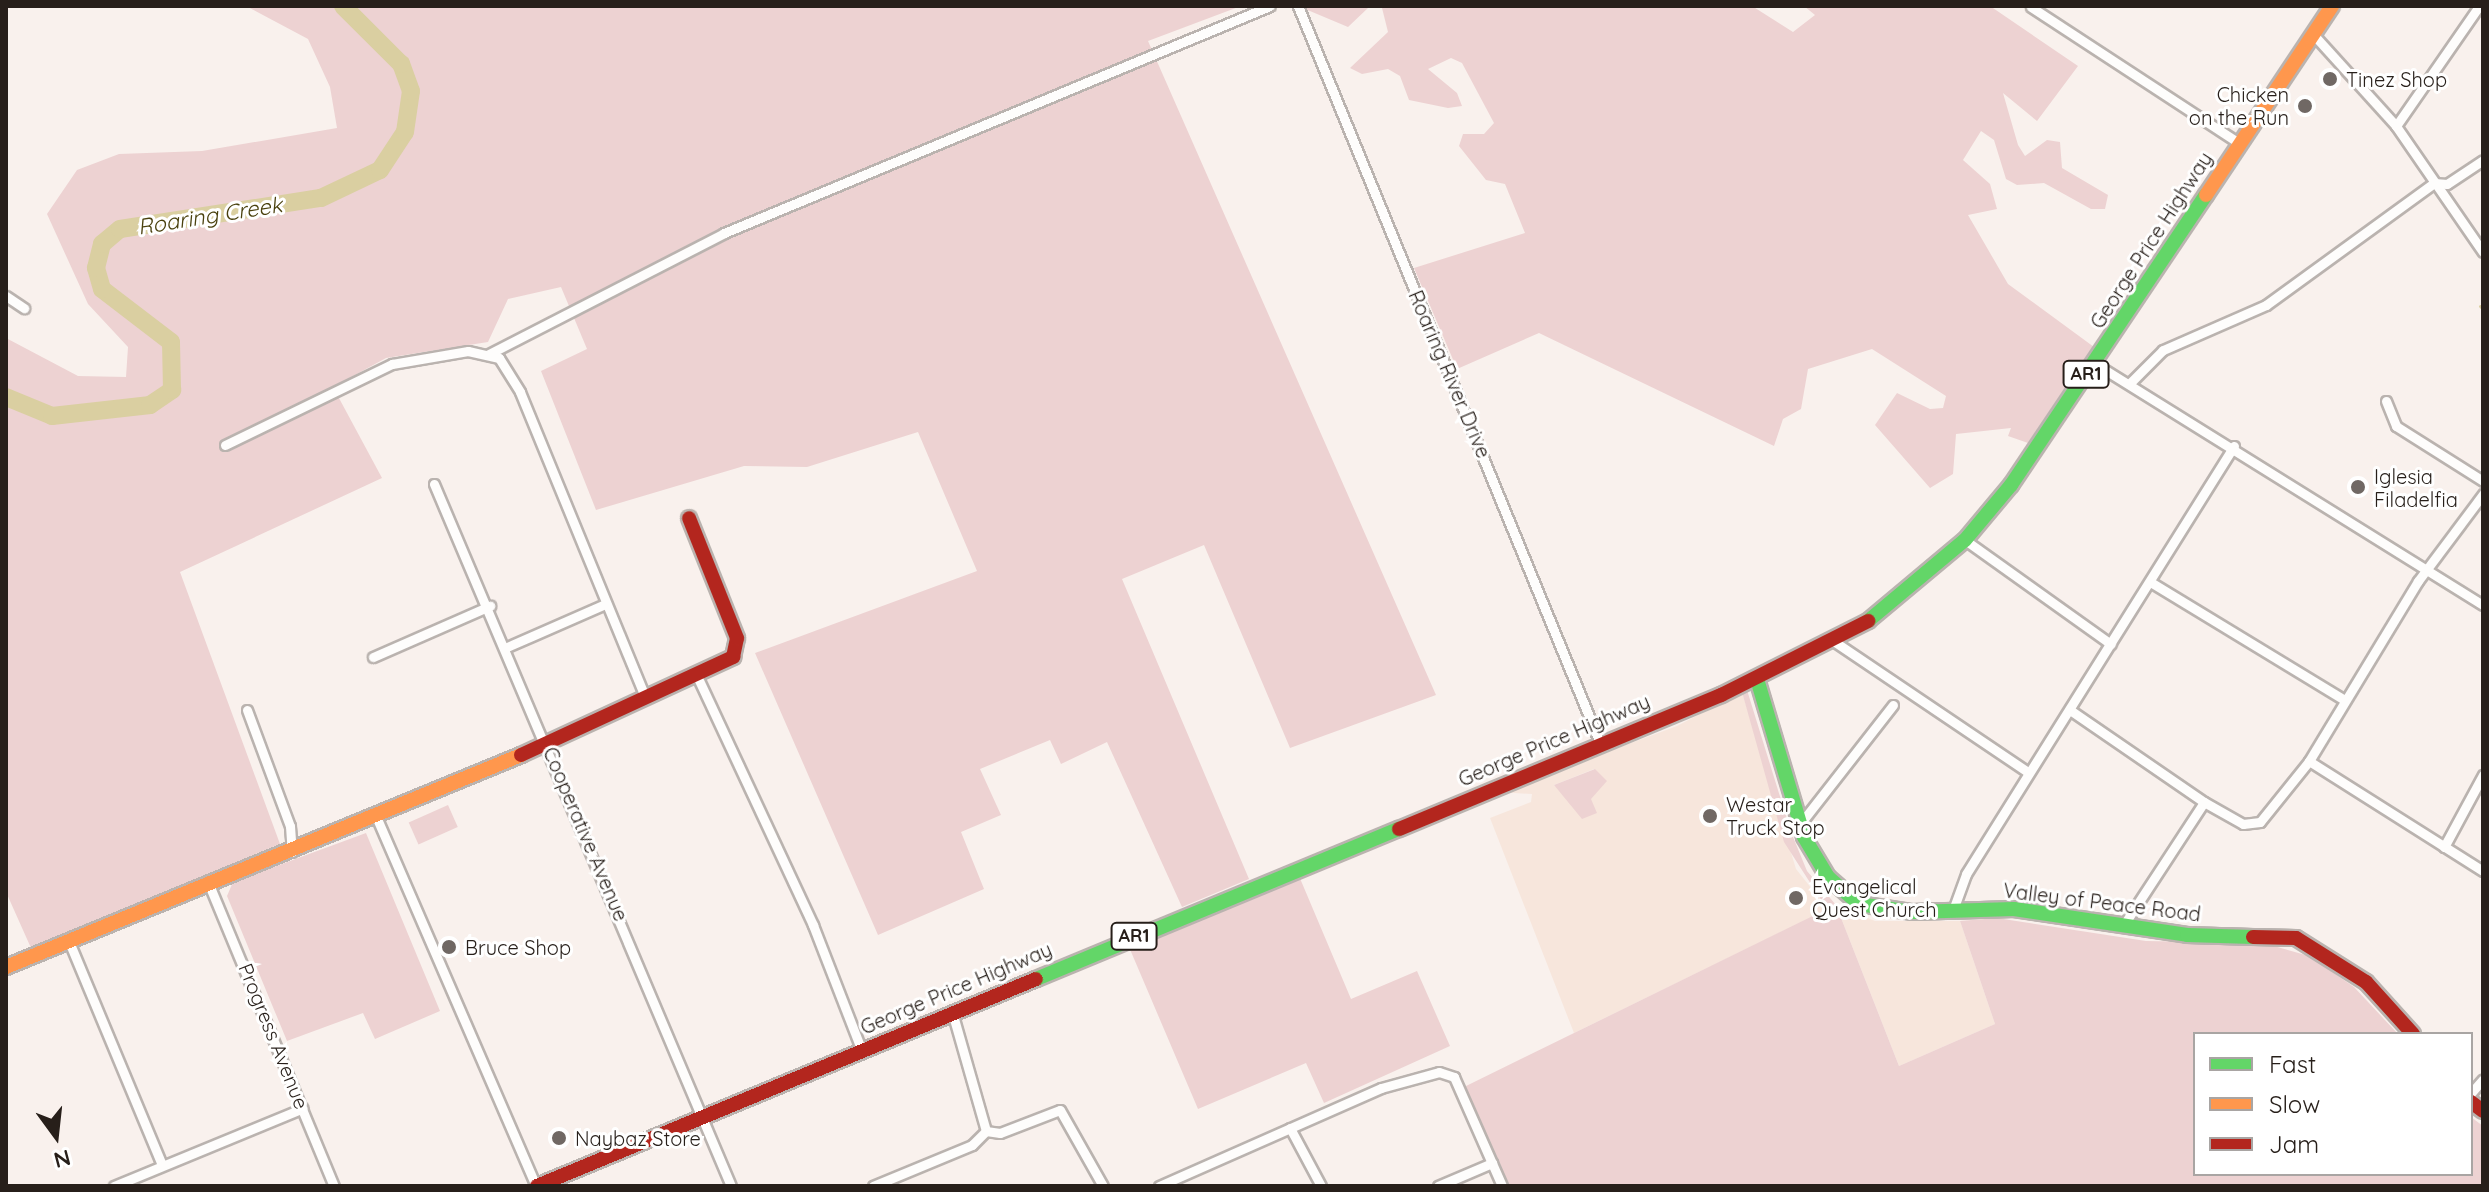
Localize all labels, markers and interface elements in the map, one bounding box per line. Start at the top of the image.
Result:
place label: Tinez Shop [2346,67,2447,91]
marker: Tinez Shop [2321,70,2339,88]
place label: Chicken on the Run [2189,82,2289,129]
marker: Chicken on the Run [2296,97,2314,115]
street label: George Price Highway [2085,147,2217,333]
water label: Roaring Creek [136,192,284,240]
street label: Roaring River Drive [1404,287,1496,461]
road number: AR1 [2062,360,2110,388]
place label: Iglesia Filadelfia [2374,464,2458,511]
marker: Iglesia Filadelfia [2349,478,2367,496]
street label: George Price Highway [1455,689,1653,791]
street label: Cooperative Avenue [538,743,634,925]
place label: Westar Truck Stop [1726,792,1825,839]
marker: Westar Truck Stop [1701,807,1719,825]
place label: Evangelical Quest Church [1812,874,1937,921]
street label: Valley of Peace Road [2002,878,2202,926]
marker: Evangelical Quest Church [1787,889,1805,907]
road number: AR1 [1110,922,1158,950]
place label: Bruce Shop [465,935,571,959]
street label: George Price Highway [857,937,1055,1039]
marker: Bruce Shop [440,938,458,956]
street label: Progress Avenue [234,960,314,1112]
legend [2193,1032,2473,1176]
text: Fast [2269,1049,2316,1079]
text: Slow [2269,1089,2320,1119]
north arrow [16,1096,96,1176]
place label: Naybaz Store [575,1126,701,1150]
marker: Naybaz Store [550,1129,568,1147]
text: Jam [2269,1129,2319,1159]
text: N [51,1144,74,1175]

